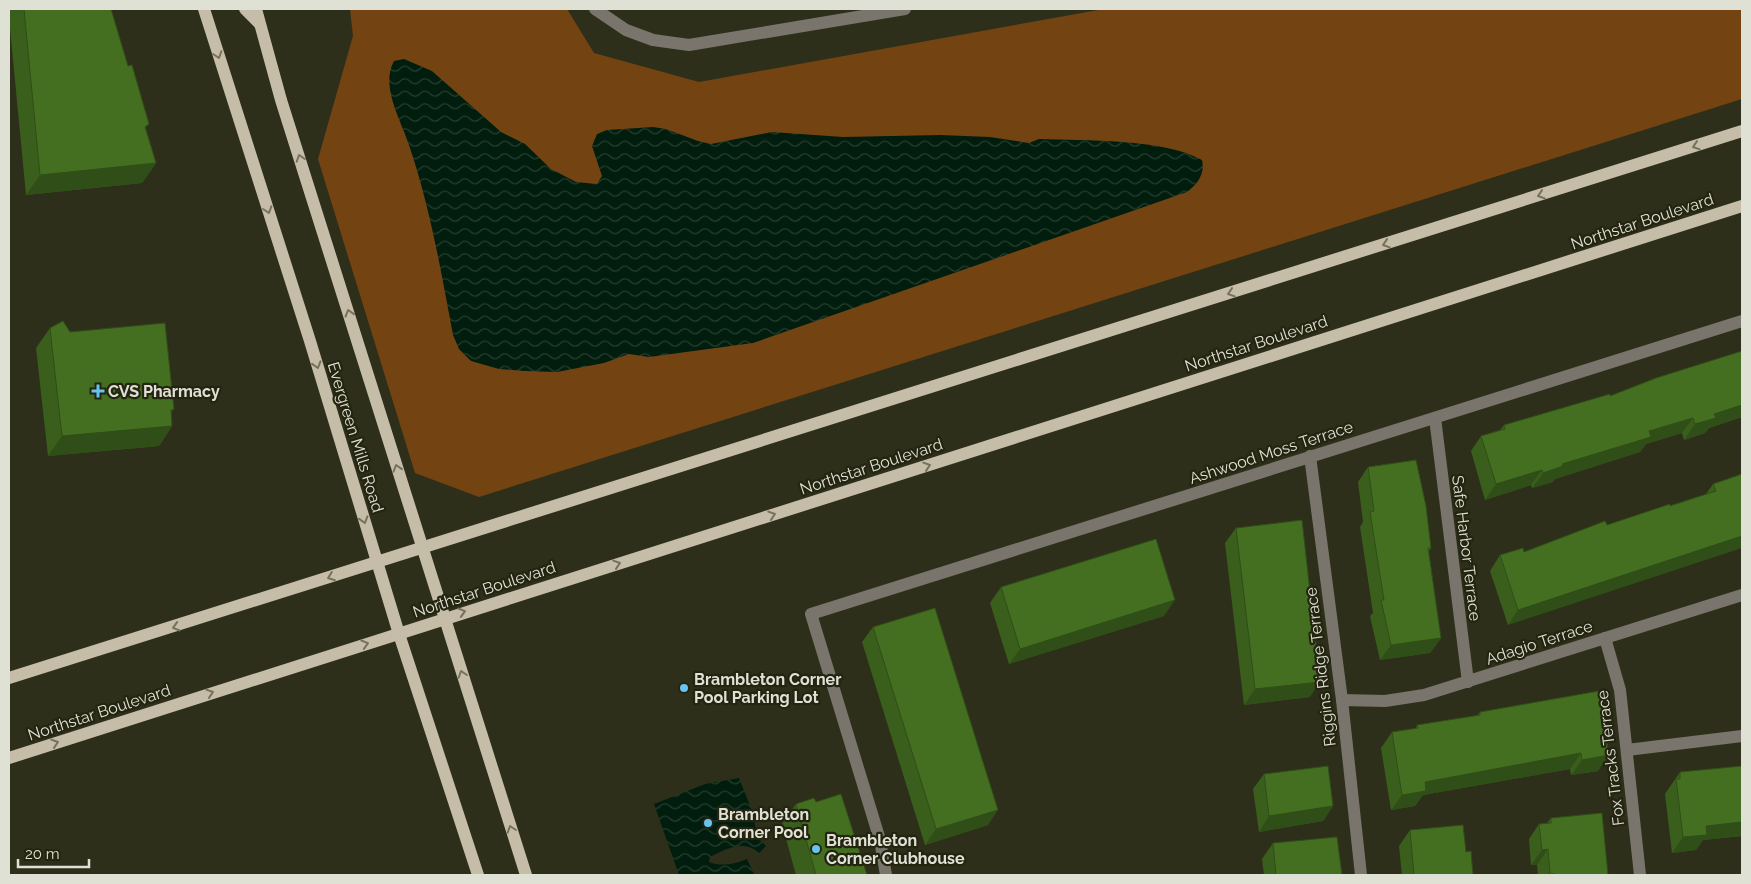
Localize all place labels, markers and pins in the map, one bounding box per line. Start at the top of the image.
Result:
place label: CVS Pharmacy [108,382,220,401]
marker: CVS Pharmacy [92,385,104,397]
place label: Brambleton Corner Pool Parking Lot [694,670,841,707]
marker: Brambleton Corner Pool Parking Lot [678,682,690,694]
place label: Brambleton Corner Pool [718,805,809,842]
marker: Brambleton Corner Pool [702,817,714,829]
place label: Brambleton Corner Clubhouse [826,831,965,868]
marker: Brambleton Corner Clubhouse [810,843,822,855]

